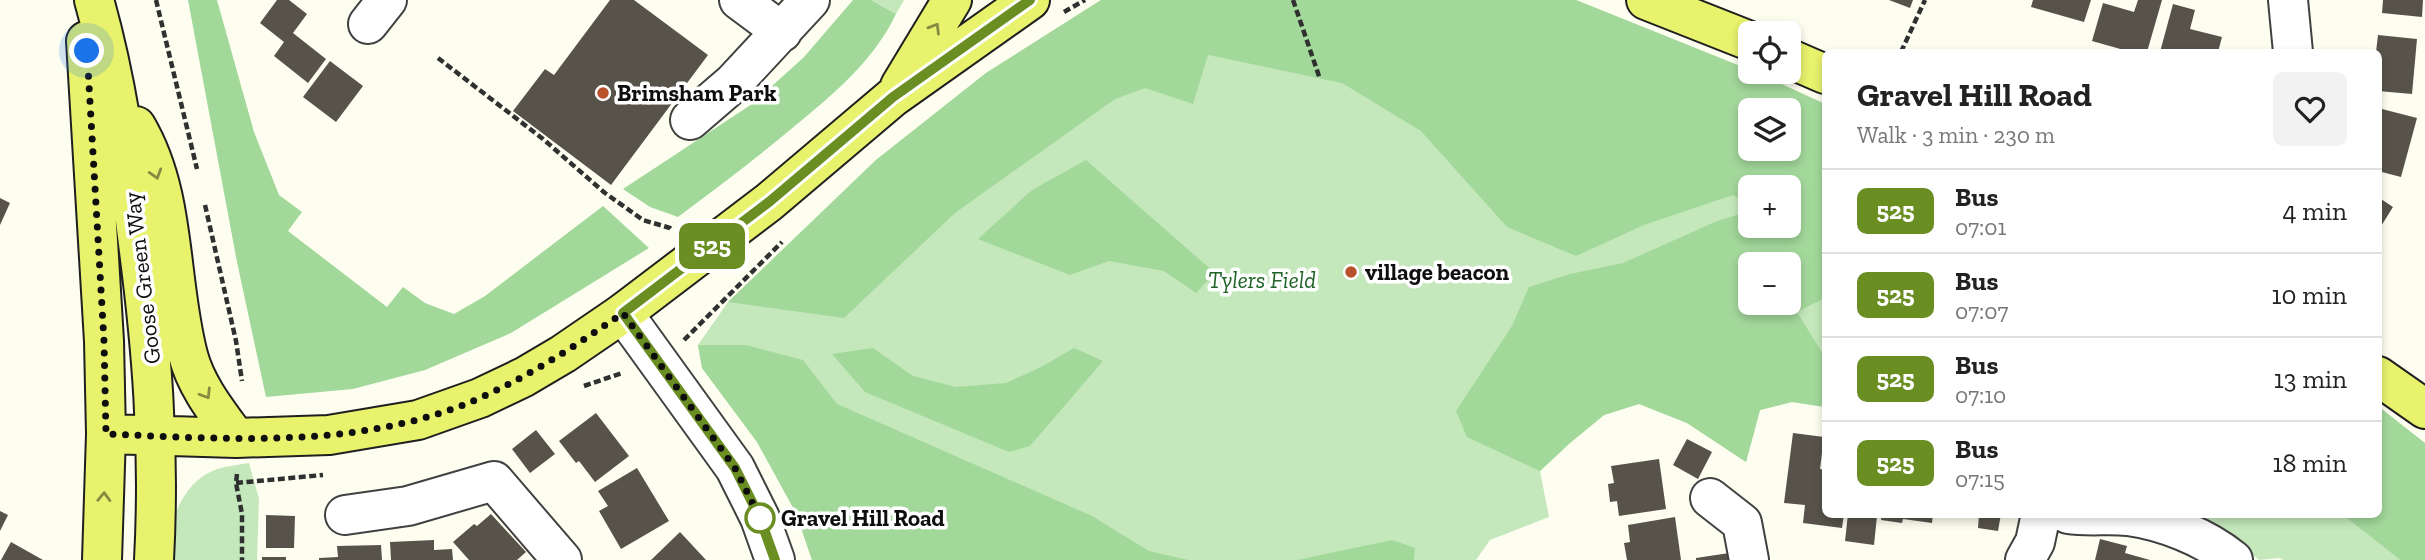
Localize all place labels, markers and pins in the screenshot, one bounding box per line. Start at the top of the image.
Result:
place label: Brimsham Park [617,79,777,107]
marker: Brimsham Park [595,85,611,101]
place label: village beacon [1365,258,1510,286]
marker: village beacon [1343,264,1359,280]
marker: Gravel Hill Road [745,503,775,533]
place label: Gravel Hill Road [781,504,945,532]

